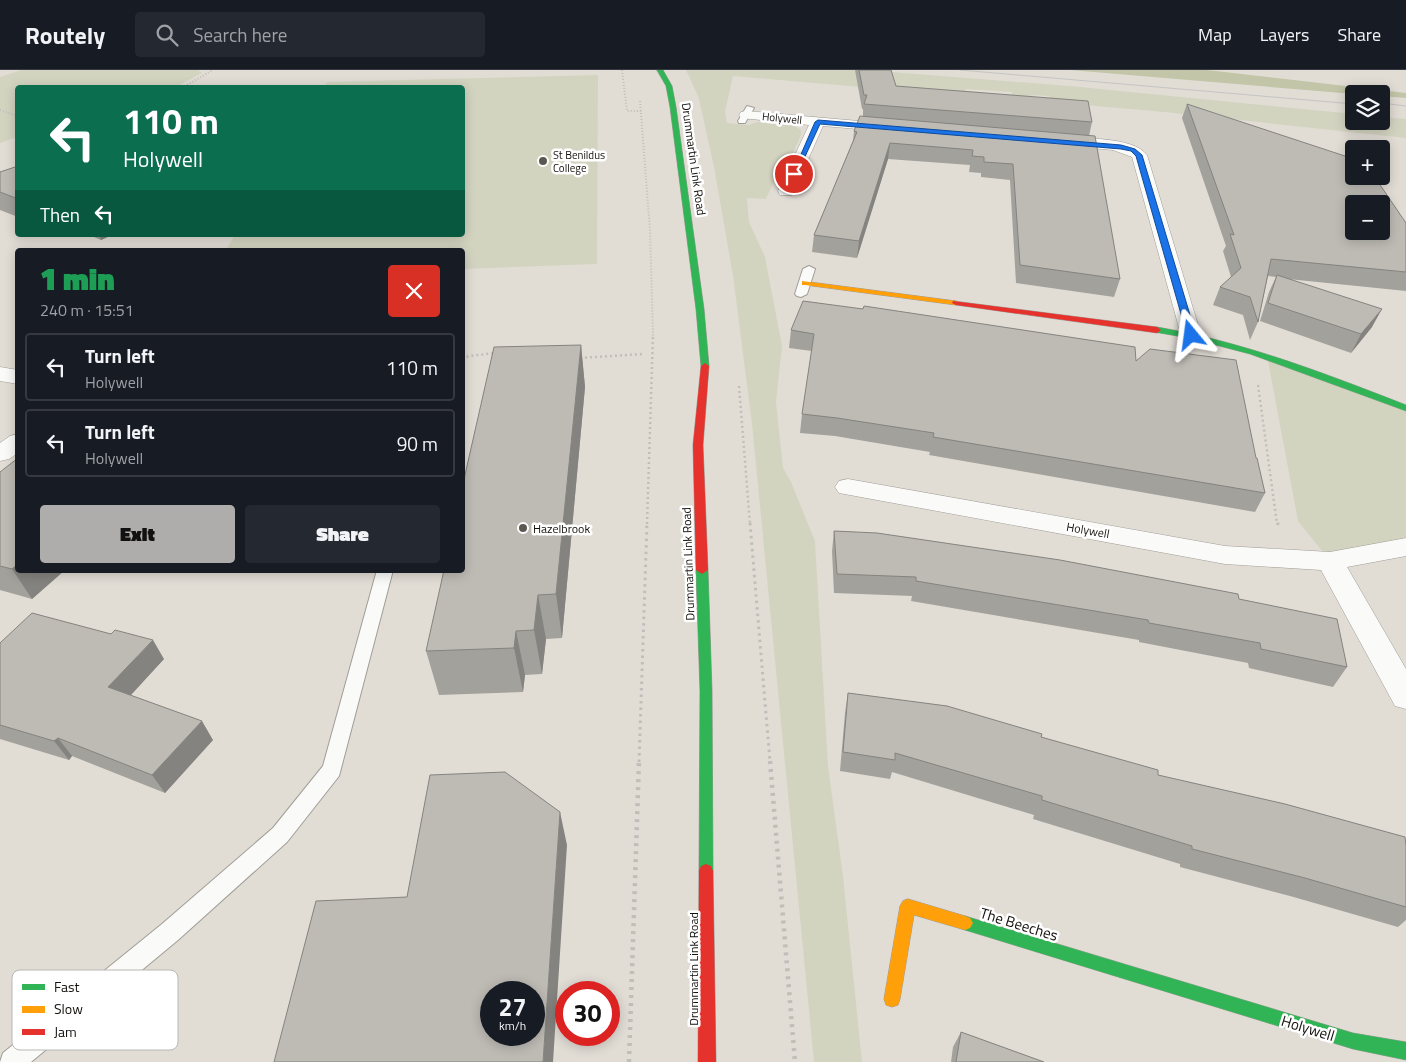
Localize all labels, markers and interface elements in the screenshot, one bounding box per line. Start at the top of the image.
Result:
search box [135,12,485,57]
text: Routely [25,17,105,53]
text: Search here [193,20,287,49]
icon: search [153,21,181,49]
text: Map [1198,21,1232,48]
text: Layers [1260,21,1309,48]
text: Share [1337,21,1381,48]
map controls [1345,85,1390,240]
button: layers [1345,85,1390,130]
text: 110 m [123,94,219,148]
street label: Drummartin Link Road [677,101,711,217]
icon: left [40,105,105,170]
street label: Holywell [761,108,803,128]
button: + [1345,140,1390,185]
text: Holywell [123,142,203,176]
place label: St Benildus College [553,147,605,176]
pin [773,153,815,195]
marker: St Benildus College [537,155,549,167]
icon: arrive [780,160,808,188]
button: − [1345,195,1390,240]
text: Then [40,200,80,229]
icon: left [90,200,118,228]
text: 1 min [40,256,115,302]
button: close [388,265,440,317]
text: 240 m · 15:51 [40,298,134,322]
position arrow [1164,308,1216,360]
text: Turn left [85,341,155,370]
icon: left [42,353,70,381]
text: 110 m [386,353,438,382]
text: Holywell [85,370,143,394]
text: Turn left [85,417,155,446]
icon: left [42,429,70,457]
text: 90 m [397,429,438,458]
text: Holywell [85,446,143,470]
button: Exit [40,505,235,563]
button: Share [245,505,440,563]
street label: Drummartin Link Road [677,507,699,621]
street label: Holywell [1065,517,1111,543]
place label: Hazelbrook [533,519,590,538]
marker: Hazelbrook [517,522,529,534]
street label: The Beeches [977,901,1061,947]
street label: Drummartin Link Road [684,912,703,1026]
legend [12,970,178,1050]
text: Fast [54,976,79,997]
speed limit sign: 30 [555,981,620,1046]
text: 27 [498,988,527,1026]
text: Slow [54,998,83,1019]
street label: Holywell [1279,1009,1337,1047]
text: km/h [499,1016,526,1035]
text: Jam [54,1021,77,1042]

